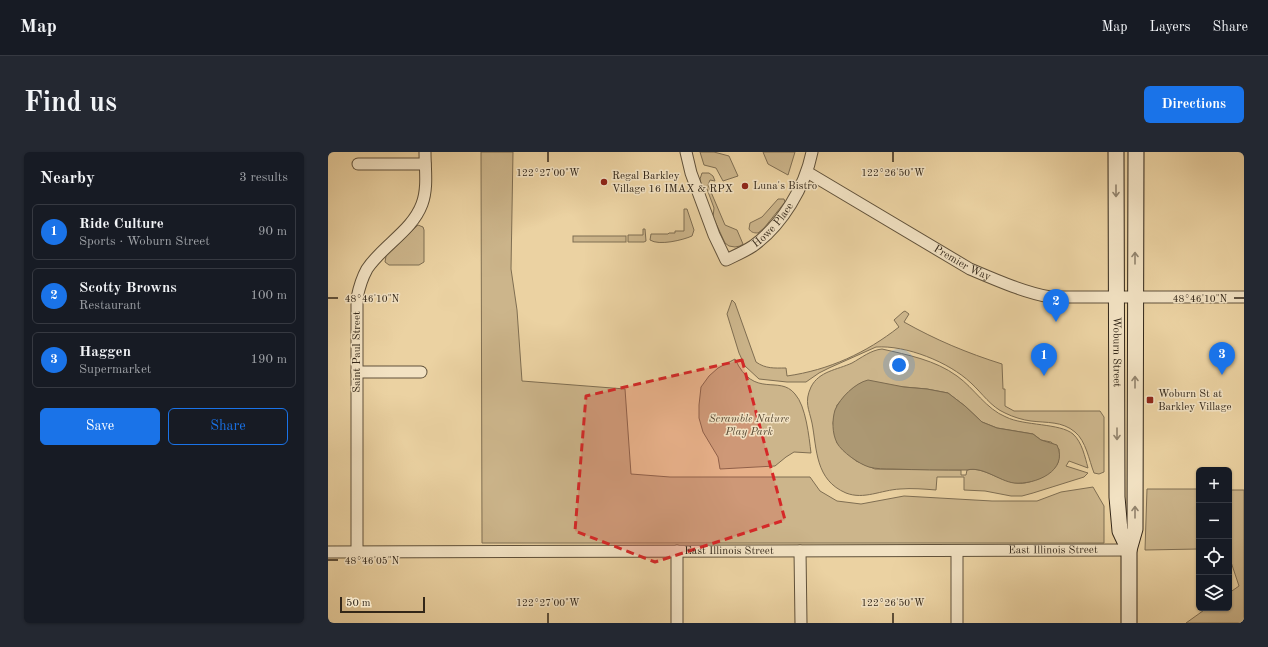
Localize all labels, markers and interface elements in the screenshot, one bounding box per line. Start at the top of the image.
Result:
text: Map [20,18,57,37]
text: Map [1102,20,1128,34]
text: Layers [1150,20,1191,34]
text: Share [1213,20,1248,34]
button: Directions [1144,86,1244,123]
text: Find us [24,90,117,118]
text: 122°27'00"W [516,168,580,178]
text: 122°26'50"W [861,168,925,178]
text: Nearby [40,170,95,187]
text: 3 results [239,171,288,184]
place label: Regal Barkley Village 16 IMAX & RPX [612,171,733,195]
marker: Regal Barkley Village 16 IMAX & RPX [599,177,609,187]
marker: Luna's Bistro [740,181,750,191]
place label: Luna's Bistro [753,181,817,192]
one-way arrow [1112,184,1120,197]
street label: Howe Place [751,201,796,250]
text: Ride Culture [79,217,164,232]
text: 1 [50,225,58,238]
text: 90 m [258,225,287,238]
text: Sports · Woburn Street [79,235,210,248]
street label: Premier Way [932,243,993,283]
one-way arrow [1131,252,1139,265]
text: Scotty Browns [79,281,177,296]
text: 2 [50,289,58,302]
text: 100 m [250,289,287,302]
pin: 2 [1043,289,1069,322]
text: 48°46'10"N [345,294,400,304]
text: 48°46'10"N [1173,294,1228,304]
text: Restaurant [79,299,141,312]
street label: Saint Paul Street [352,311,363,393]
street label: Woburn Street [1111,317,1122,387]
pin: 3 [1209,342,1235,375]
pin: 1 [1031,343,1057,376]
text: Haggen [79,345,131,360]
text: 3 [50,353,58,366]
text: 190 m [250,353,287,366]
your location [889,355,909,375]
text: Supermarket [79,363,151,376]
one-way arrow [1131,376,1139,389]
place label: Woburn St at Barkley Village [1158,389,1232,413]
marker: Woburn St at Barkley Village [1145,395,1155,405]
button: Save [40,408,160,445]
button: Share [168,408,288,445]
park label: Scramble Nature Play Park [709,414,790,438]
one-way arrow [1113,427,1121,440]
map controls [1196,467,1232,611]
button: + [1196,467,1232,503]
button: − [1196,503,1232,539]
one-way arrow [1131,506,1139,519]
button: locate [1196,539,1232,575]
street label: East Illinois Street [684,545,774,557]
street label: East Illinois Street [1008,545,1098,556]
text: 48°46'05"N [345,556,400,566]
button: layers [1196,575,1232,611]
scale bar [340,595,425,614]
text: 50 m [346,598,371,609]
text: 122°27'00"W [516,598,580,608]
text: 122°26'50"W [861,598,925,608]

